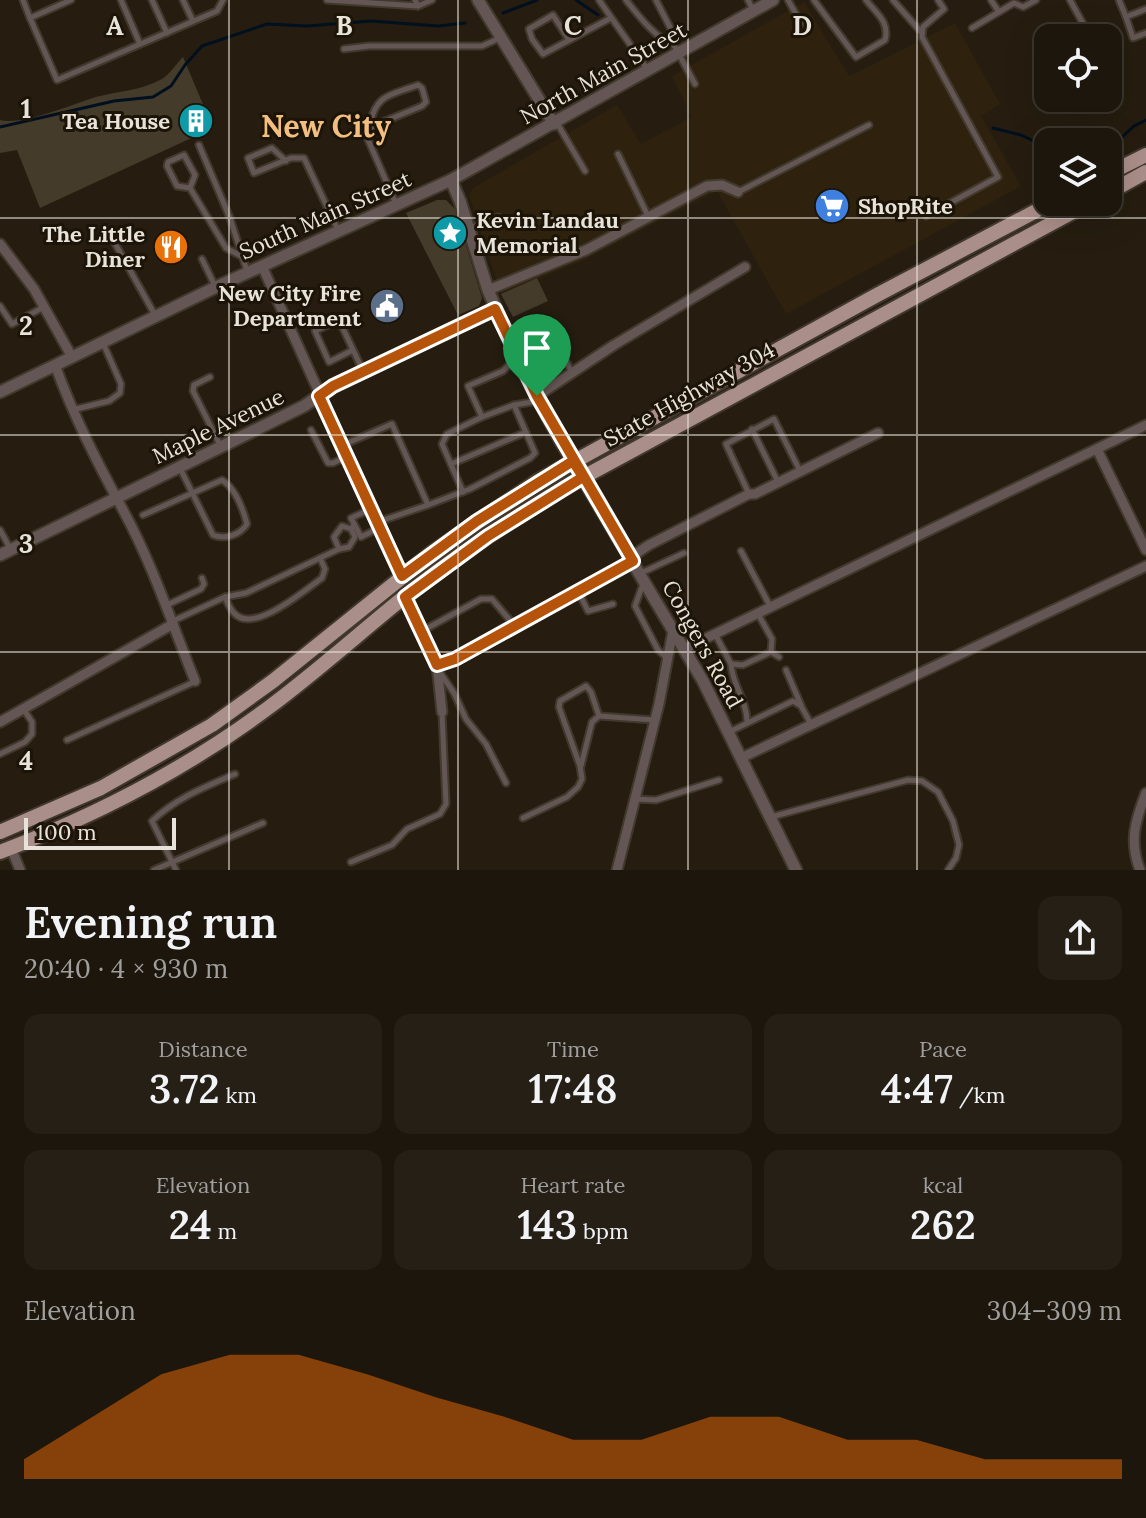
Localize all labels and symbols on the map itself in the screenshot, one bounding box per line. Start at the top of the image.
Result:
text: A [106,9,124,42]
text: B [335,9,353,42]
text: C [564,9,582,42]
text: D [792,9,812,42]
street label: North Main Street [515,15,691,130]
text: 1 [21,92,31,125]
building icon: Tea House [177,102,215,140]
place label: Tea House [62,107,170,135]
district label: New City [261,107,391,146]
street label: South Main Street [235,164,416,265]
supermarket icon: ShopRite [813,187,851,225]
place label: ShopRite [858,192,953,220]
place label: Kevin Landau Memorial [476,206,619,259]
place icon: Kevin Landau Memorial [431,214,469,252]
place label: The Little Diner [42,220,145,273]
restaurant icon: The Little Diner [152,228,190,266]
place label: New City Fire Department [218,279,362,332]
public building icon: New City Fire Department [368,287,406,325]
text: 2 [19,309,33,342]
pin [503,314,571,396]
street label: State Highway 304 [599,335,779,453]
street label: Maple Avenue [148,382,288,470]
text: 3 [19,527,33,560]
street label: Congers Road [656,575,750,713]
text: 4 [19,744,33,777]
scale bar [24,814,176,850]

